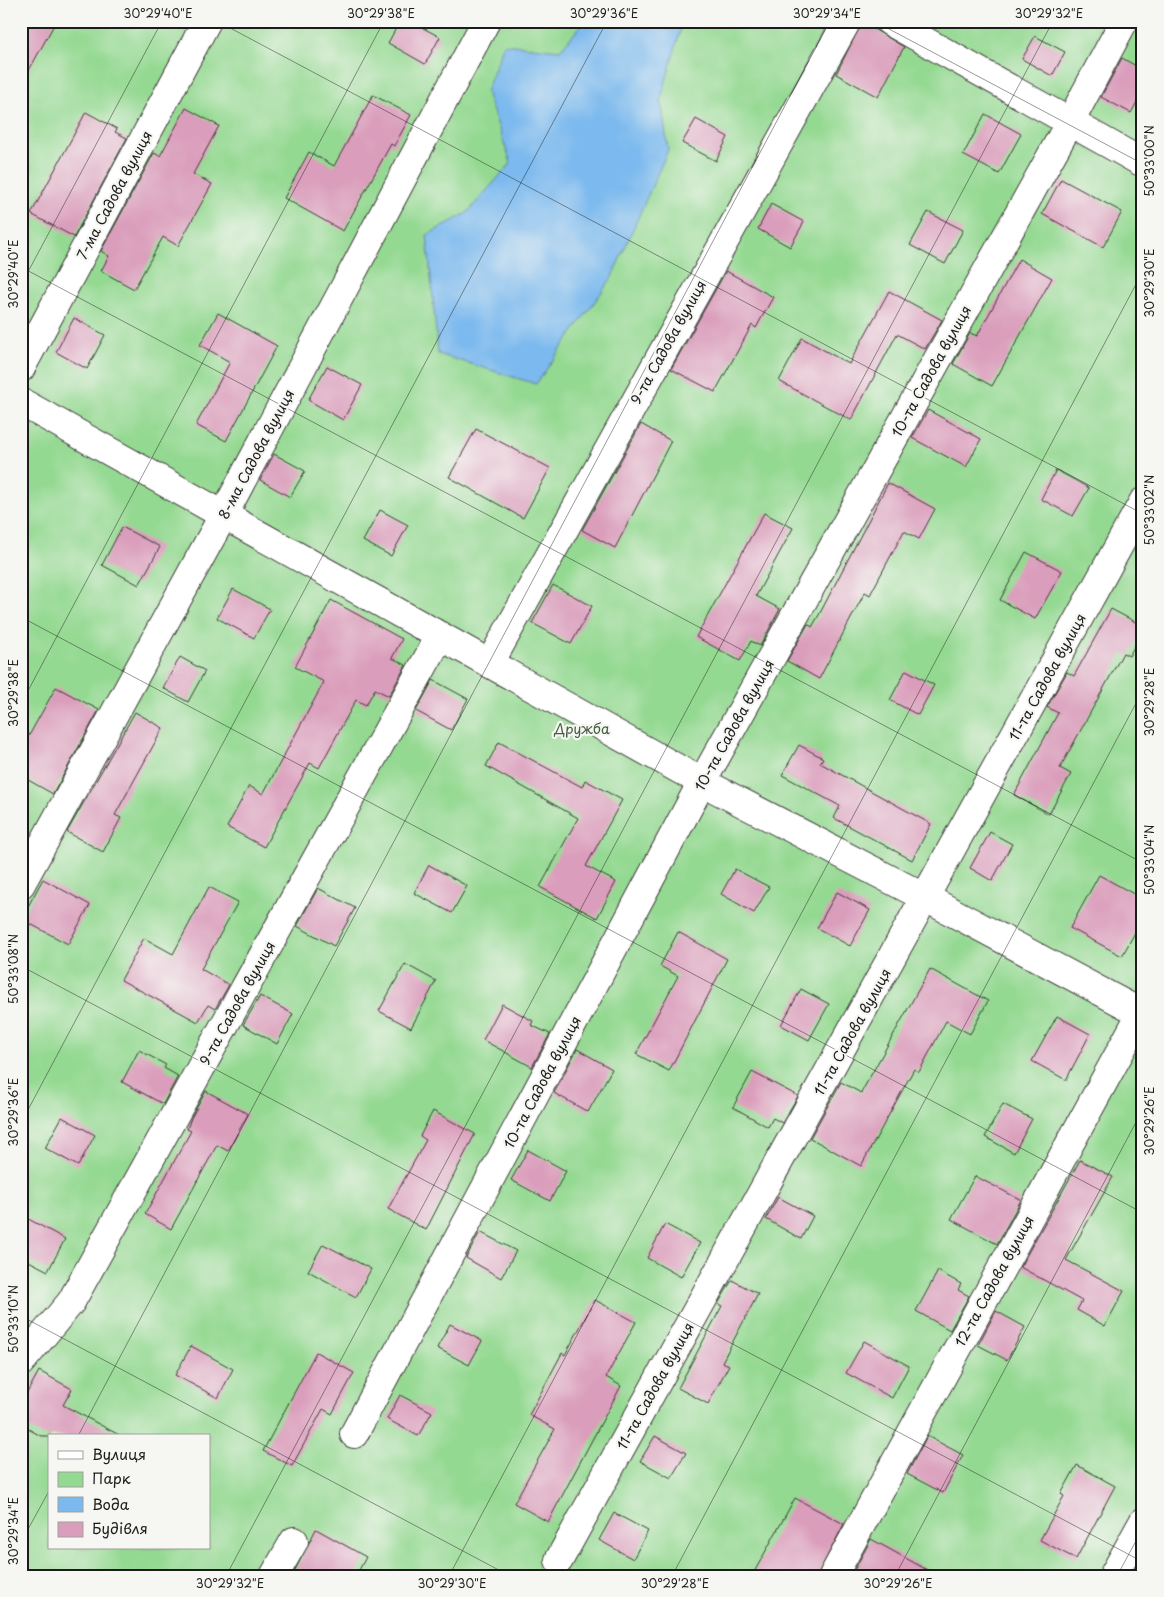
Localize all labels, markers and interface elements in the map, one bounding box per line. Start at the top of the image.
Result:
text: 30°29'40"E [124,4,192,22]
text: 30°29'38"E [347,4,415,22]
text: 30°29'36"E [570,4,638,22]
text: 30°29'34"E [793,4,861,22]
text: 30°29'32"E [1015,4,1083,22]
text: 50°33'00"N [1140,125,1158,197]
street label: 7-ма Садова вулиця [71,127,157,263]
text: 30°29'40"E [4,240,22,308]
text: 30°29'30"E [1140,248,1158,318]
street label: 9-та Садова вулиця [625,276,711,408]
street label: 10-та Садова вулиця [886,301,976,441]
street label: 8-ма Садова вулиця [213,385,299,523]
text: 50°33'02"N [1140,475,1158,545]
street label: 11-та Садова вулиця [1003,609,1091,745]
street label: 10-та Садова вулиця [689,655,779,795]
text: 30°29'38"E [4,659,22,727]
text: 30°29'28"E [1140,668,1158,736]
park label: Дружба [553,718,610,739]
text: 50°33'04"N [1140,825,1158,895]
text: 50°33'08"N [4,934,22,1004]
street label: 9-та Садова вулиця [194,937,280,1069]
street label: 11-та Садова вулиця [808,964,896,1100]
street label: 10-та Садова вулиця [498,1012,586,1152]
text: 30°29'36"E [4,1078,22,1146]
text: 30°29'26"E [1140,1087,1158,1155]
street label: 12-та Садова вулиця [949,1212,1039,1350]
text: 50°33'10"N [4,1285,22,1353]
street label: 11-та Садова вулиця [611,1318,699,1454]
legend [48,1434,210,1550]
text: Вулиця [92,1442,146,1465]
text: Парк [92,1466,131,1489]
text: Вода [92,1492,130,1515]
text: 30°29'34"E [4,1497,22,1565]
text: Будівля [92,1516,148,1539]
text: 30°29'32"E [196,1574,264,1592]
text: 30°29'30"E [417,1574,487,1592]
text: 30°29'28"E [641,1574,709,1592]
text: 30°29'26"E [864,1574,932,1592]

